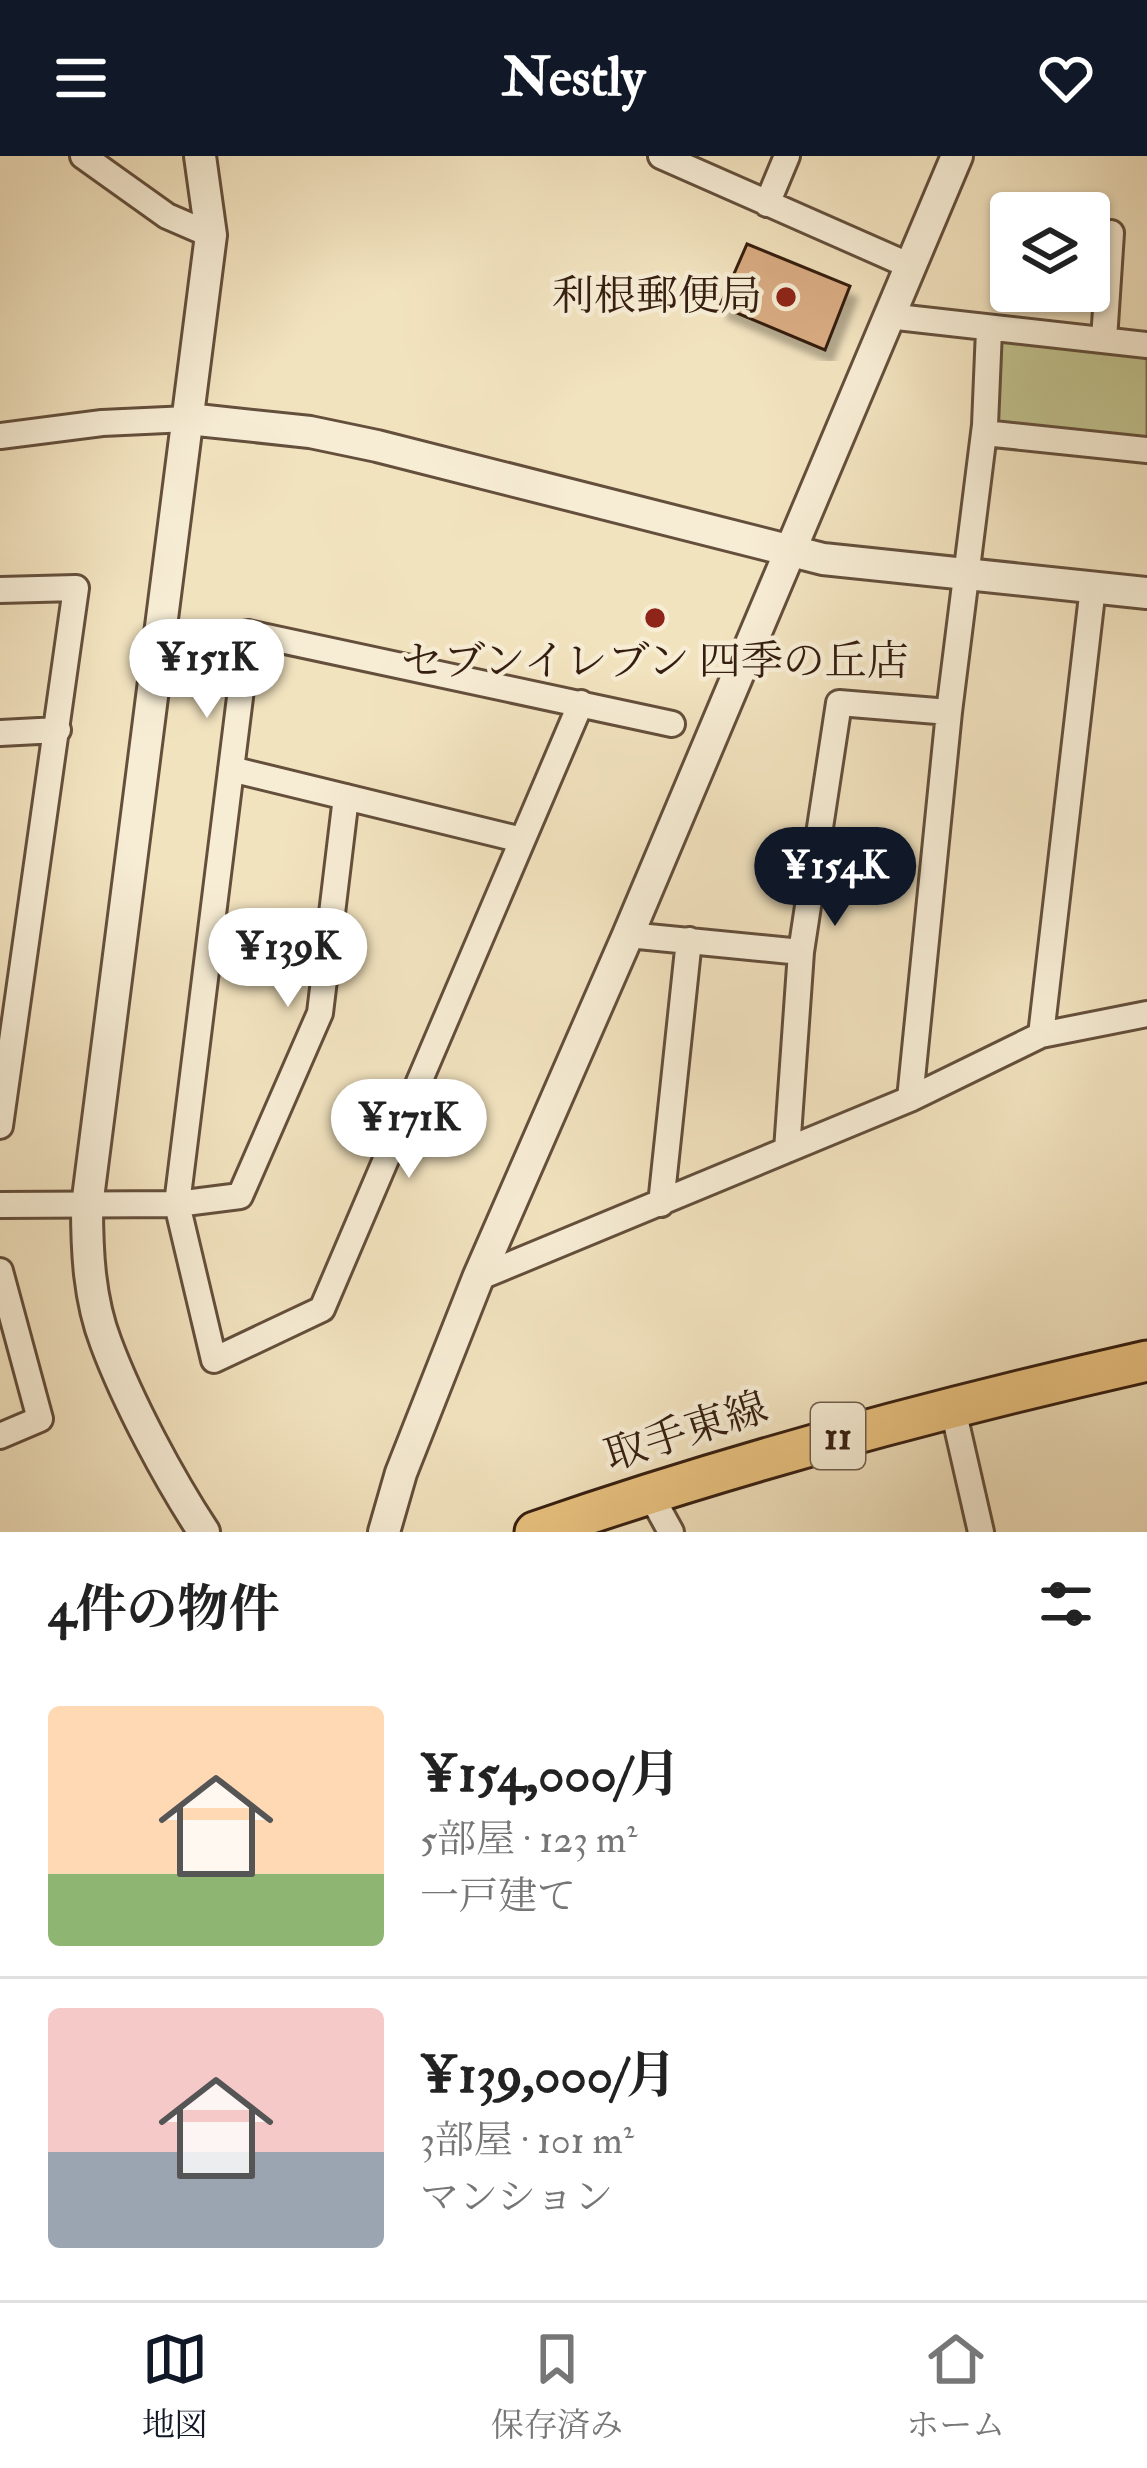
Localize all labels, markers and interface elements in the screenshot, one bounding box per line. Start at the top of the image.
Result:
text: Nestly [502,44,645,112]
icon: menu [48,45,114,111]
icon: heart [1033,45,1099,111]
map controls [990,192,1110,312]
button: layers [990,192,1110,312]
place label: 利根郵便局 [552,271,762,323]
marker: 利根郵便局 [773,284,799,310]
marker: セブンイレブン 四季の丘店 [642,605,668,631]
pin: ¥151K [123,619,291,721]
text: ¥151K [156,633,258,682]
place label: セブンイレブン 四季の丘店 [401,636,909,688]
pin: ¥154K [751,827,919,929]
text: ¥154K [781,841,889,890]
pin: ¥139K [204,908,372,1010]
text: ¥139K [235,922,341,971]
pin: ¥171K [325,1079,493,1181]
text: ¥171K [358,1093,460,1142]
street label: 取手東線 [598,1381,774,1483]
road number: 11 [811,1403,865,1469]
icon: filters [1033,1571,1099,1637]
text: 4件の物件 [48,1578,280,1642]
text: ¥154,000/月 [420,1743,681,1807]
icon: home [144,1754,288,1898]
text: 5部屋 · 123 m² [420,1815,637,1864]
text: 一戸建て [420,1872,576,1921]
text: ¥139,000/月 [420,2044,677,2108]
icon: home [144,2056,288,2200]
text: 3部屋 · 101 m² [420,2116,634,2165]
text: マンション [420,2173,613,2222]
tab: 地図 [142,2326,208,2446]
tab: 保存済み [491,2326,623,2446]
tab: ホーム [906,2326,1005,2446]

